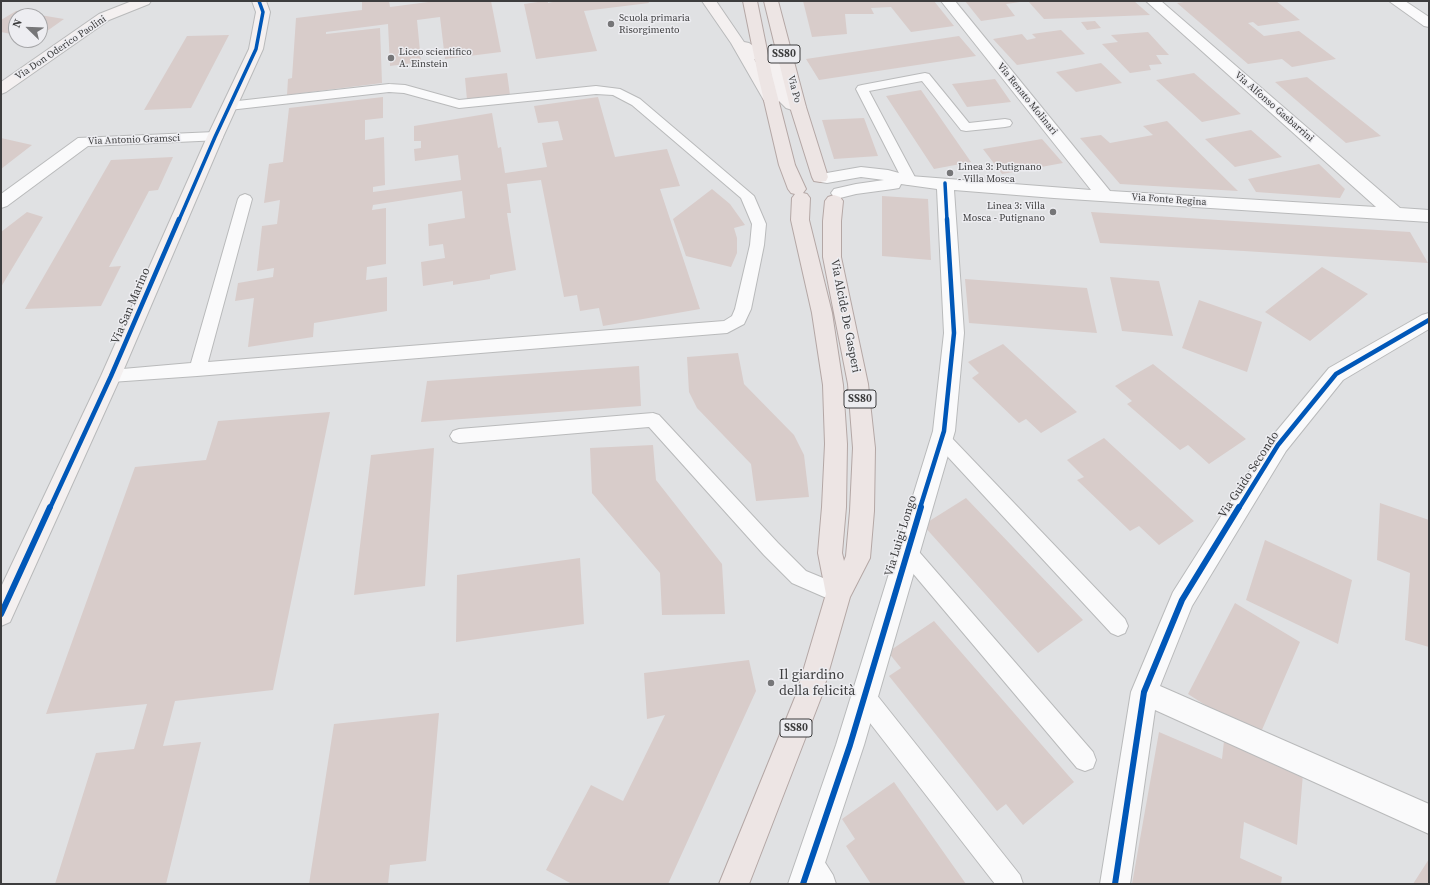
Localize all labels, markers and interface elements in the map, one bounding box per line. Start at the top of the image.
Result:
north arrow [8,8,48,48]
place label: Scuola primaria Risorgimento [619,12,690,36]
street label: Via Don Oderico Paolini [13,13,109,83]
text: N [9,17,26,30]
marker: Scuola primaria Risorgimento [606,19,616,29]
road number: SS80 [768,45,800,63]
place label: Liceo scientifico A. Einstein [399,46,472,70]
marker: Liceo scientifico A. Einstein [386,53,396,63]
street label: Via Renato Molinari [994,61,1060,137]
street label: Via Alfonso Gasbarrini [1232,69,1316,145]
street label: Via Po [785,74,803,104]
street label: Via Antonio Gramsci [88,132,180,148]
place label: Linea 3: Putignano - Villa Mosca [958,161,1042,184]
marker: Linea 3: Putignano - Villa Mosca [945,168,955,178]
street label: Via Fonte Regina [1131,191,1207,209]
place label: Linea 3: Villa Mosca - Putignano [963,200,1045,224]
marker: Linea 3: Villa Mosca - Putignano [1048,207,1058,217]
street label: Via Alcide De Gasperi [827,258,863,374]
street label: Via San Marino [108,266,154,346]
road number: SS80 [844,390,876,408]
street label: Via Guido Secondo [1216,429,1282,521]
street label: Via Luigi Longo [882,494,920,578]
place label: Il giardino della felicità [779,667,855,700]
marker: Il giardino della felicità [766,678,776,688]
road number: SS80 [780,719,812,737]

